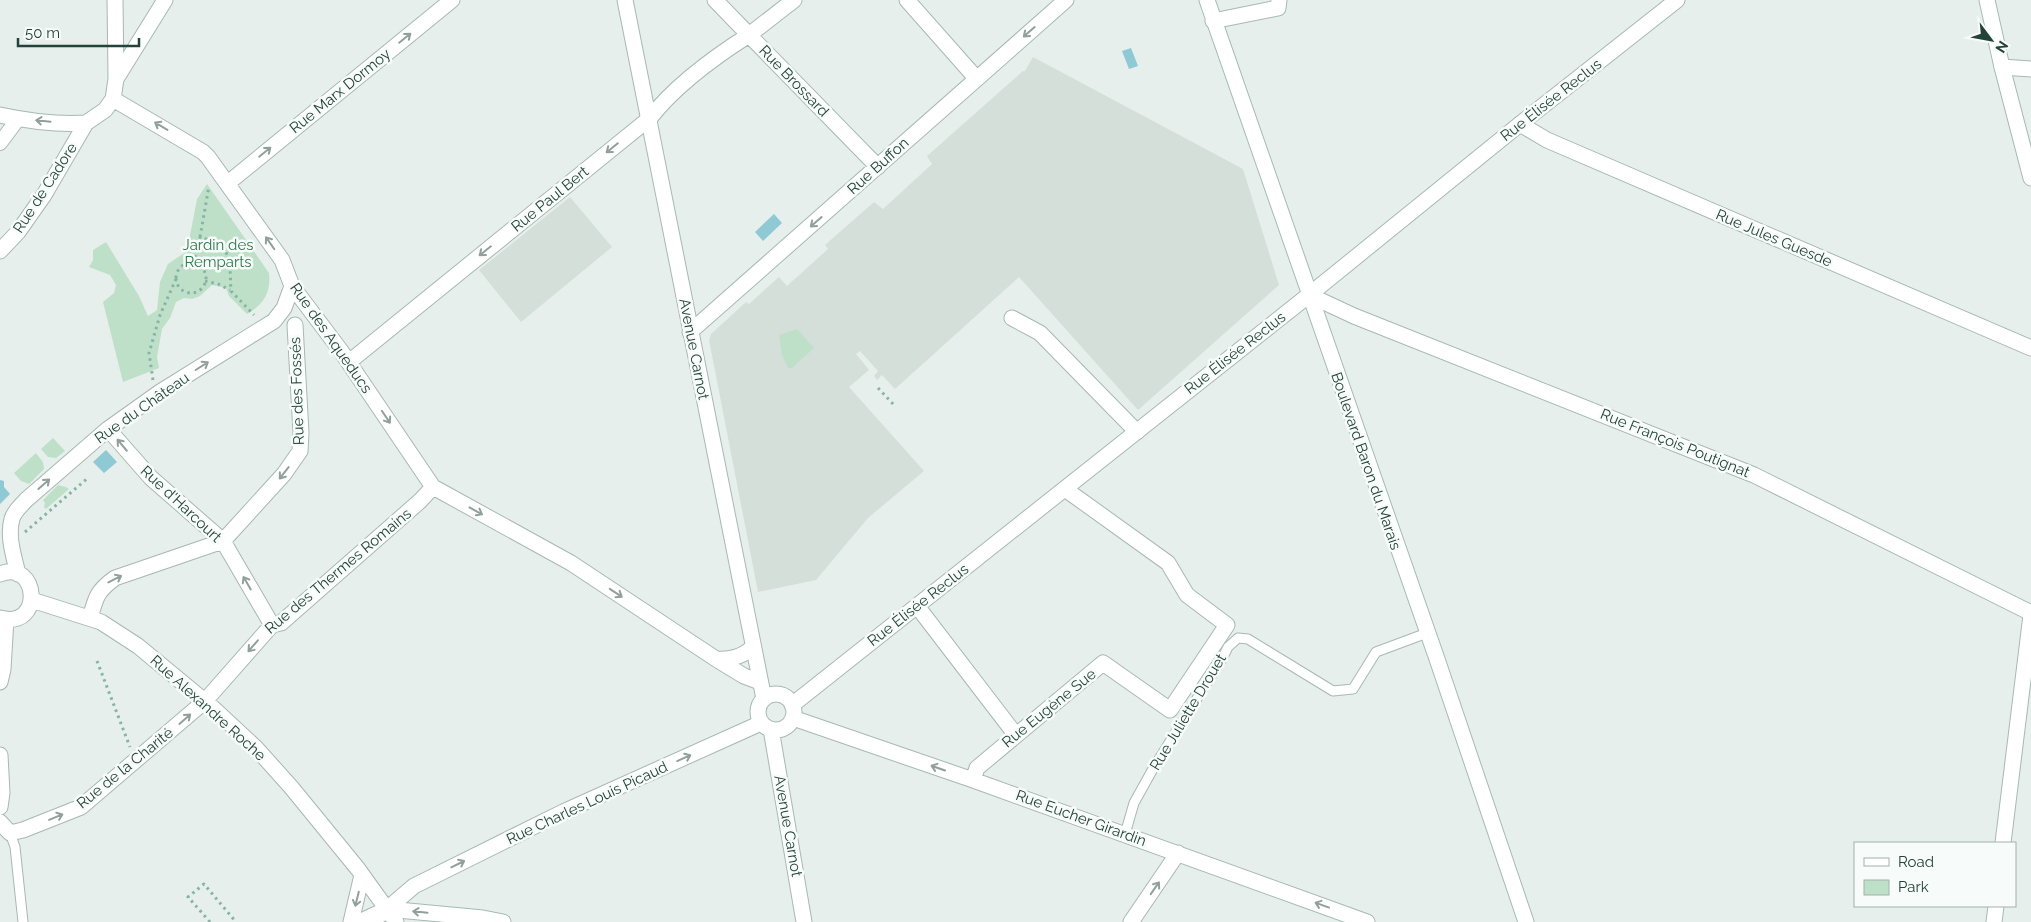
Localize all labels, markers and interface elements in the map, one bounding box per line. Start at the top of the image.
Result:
scale bar [18,15,139,47]
north arrow [1966,15,2016,65]
text: 50 m [25,24,60,42]
one-way arrow [1022,26,1035,38]
one-way arrow [398,33,411,44]
text: N [1992,38,2012,56]
street label: Rue Brossard [755,42,833,120]
street label: Rue Marx Dormoy [286,45,394,137]
street label: Rue Élisée Reclus [1497,55,1605,145]
one-way arrow [35,117,51,126]
one-way arrow [154,121,168,131]
street label: Rue Buffon [844,134,912,198]
street label: Rue de Cadore [9,139,81,236]
one-way arrow [605,143,618,154]
one-way arrow [259,147,272,158]
street label: Rue Paul Bert [508,162,592,236]
street label: Rue Jules Guesde [1713,205,1835,271]
one-way arrow [809,216,822,227]
park label: Jardin des Remparts [183,236,253,271]
one-way arrow [265,236,275,250]
one-way arrow [479,245,492,256]
street label: Rue des Aqueducs [286,279,376,397]
street label: Avenue Carnot [675,297,713,401]
street label: Rue Élisée Reclus [1181,308,1289,398]
street label: Rue des Fossés [286,337,308,445]
one-way arrow [195,361,209,371]
street label: Rue du Château [91,369,193,447]
street label: Boulevard Baron du Marais [1327,370,1405,552]
street label: Rue François Poutignat [1598,405,1752,481]
one-way arrow [381,410,391,424]
one-way arrow [116,439,127,452]
street label: Rue d'Harcourt [137,462,225,546]
one-way arrow [279,466,290,479]
one-way arrow [38,478,51,490]
street label: Rue des Thermes Romains [261,505,415,637]
one-way arrow [468,507,483,516]
street label: Rue Élisée Reclus [864,560,972,650]
one-way arrow [108,574,123,584]
one-way arrow [242,576,252,590]
one-way arrow [609,588,623,598]
one-way arrow [248,640,259,653]
street label: Rue Juliette Drouet [1146,650,1230,774]
street label: Rue Alexandre Roche [147,651,270,765]
street label: Rue Eugène Sue [999,665,1100,751]
one-way arrow [178,714,191,725]
street label: Rue de la Charité [73,724,177,812]
one-way arrow [676,752,691,762]
street label: Rue Charles Louis Picaud [504,758,670,848]
one-way arrow [931,763,946,772]
street label: Avenue Carnot [770,774,806,878]
street label: Rue Eucher Girardin [1013,786,1149,850]
one-way arrow [48,812,64,821]
legend [1854,842,2016,907]
text: Road [1898,853,1934,871]
one-way arrow [450,859,465,868]
text: Park [1898,878,1929,896]
one-way arrow [1150,881,1160,895]
one-way arrow [351,890,361,906]
one-way arrow [1314,900,1330,909]
one-way arrow [413,907,429,917]

